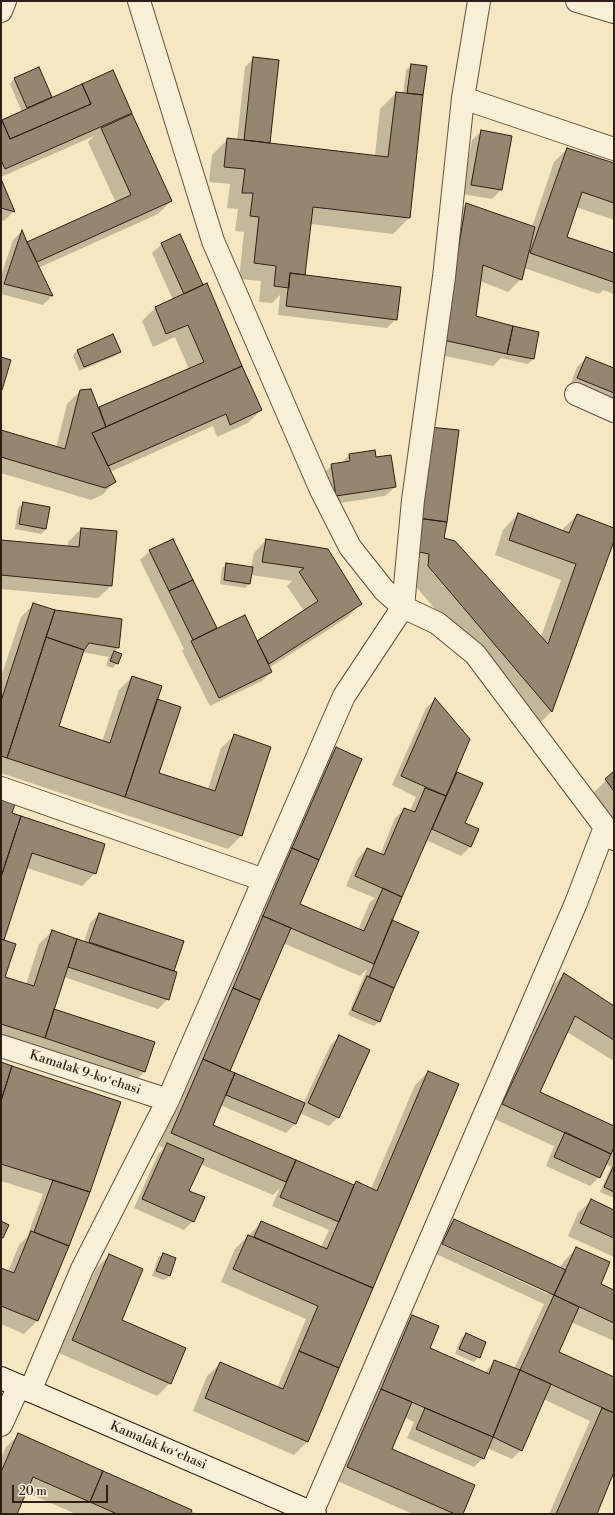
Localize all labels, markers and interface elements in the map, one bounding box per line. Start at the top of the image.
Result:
street label: Kamalak 9-koʻchasi [27,1048,143,1098]
street label: Kamalak koʻchasi [107,1419,209,1473]
scale bar [14,1477,110,1503]
text: 20 m [19,1484,47,1499]

